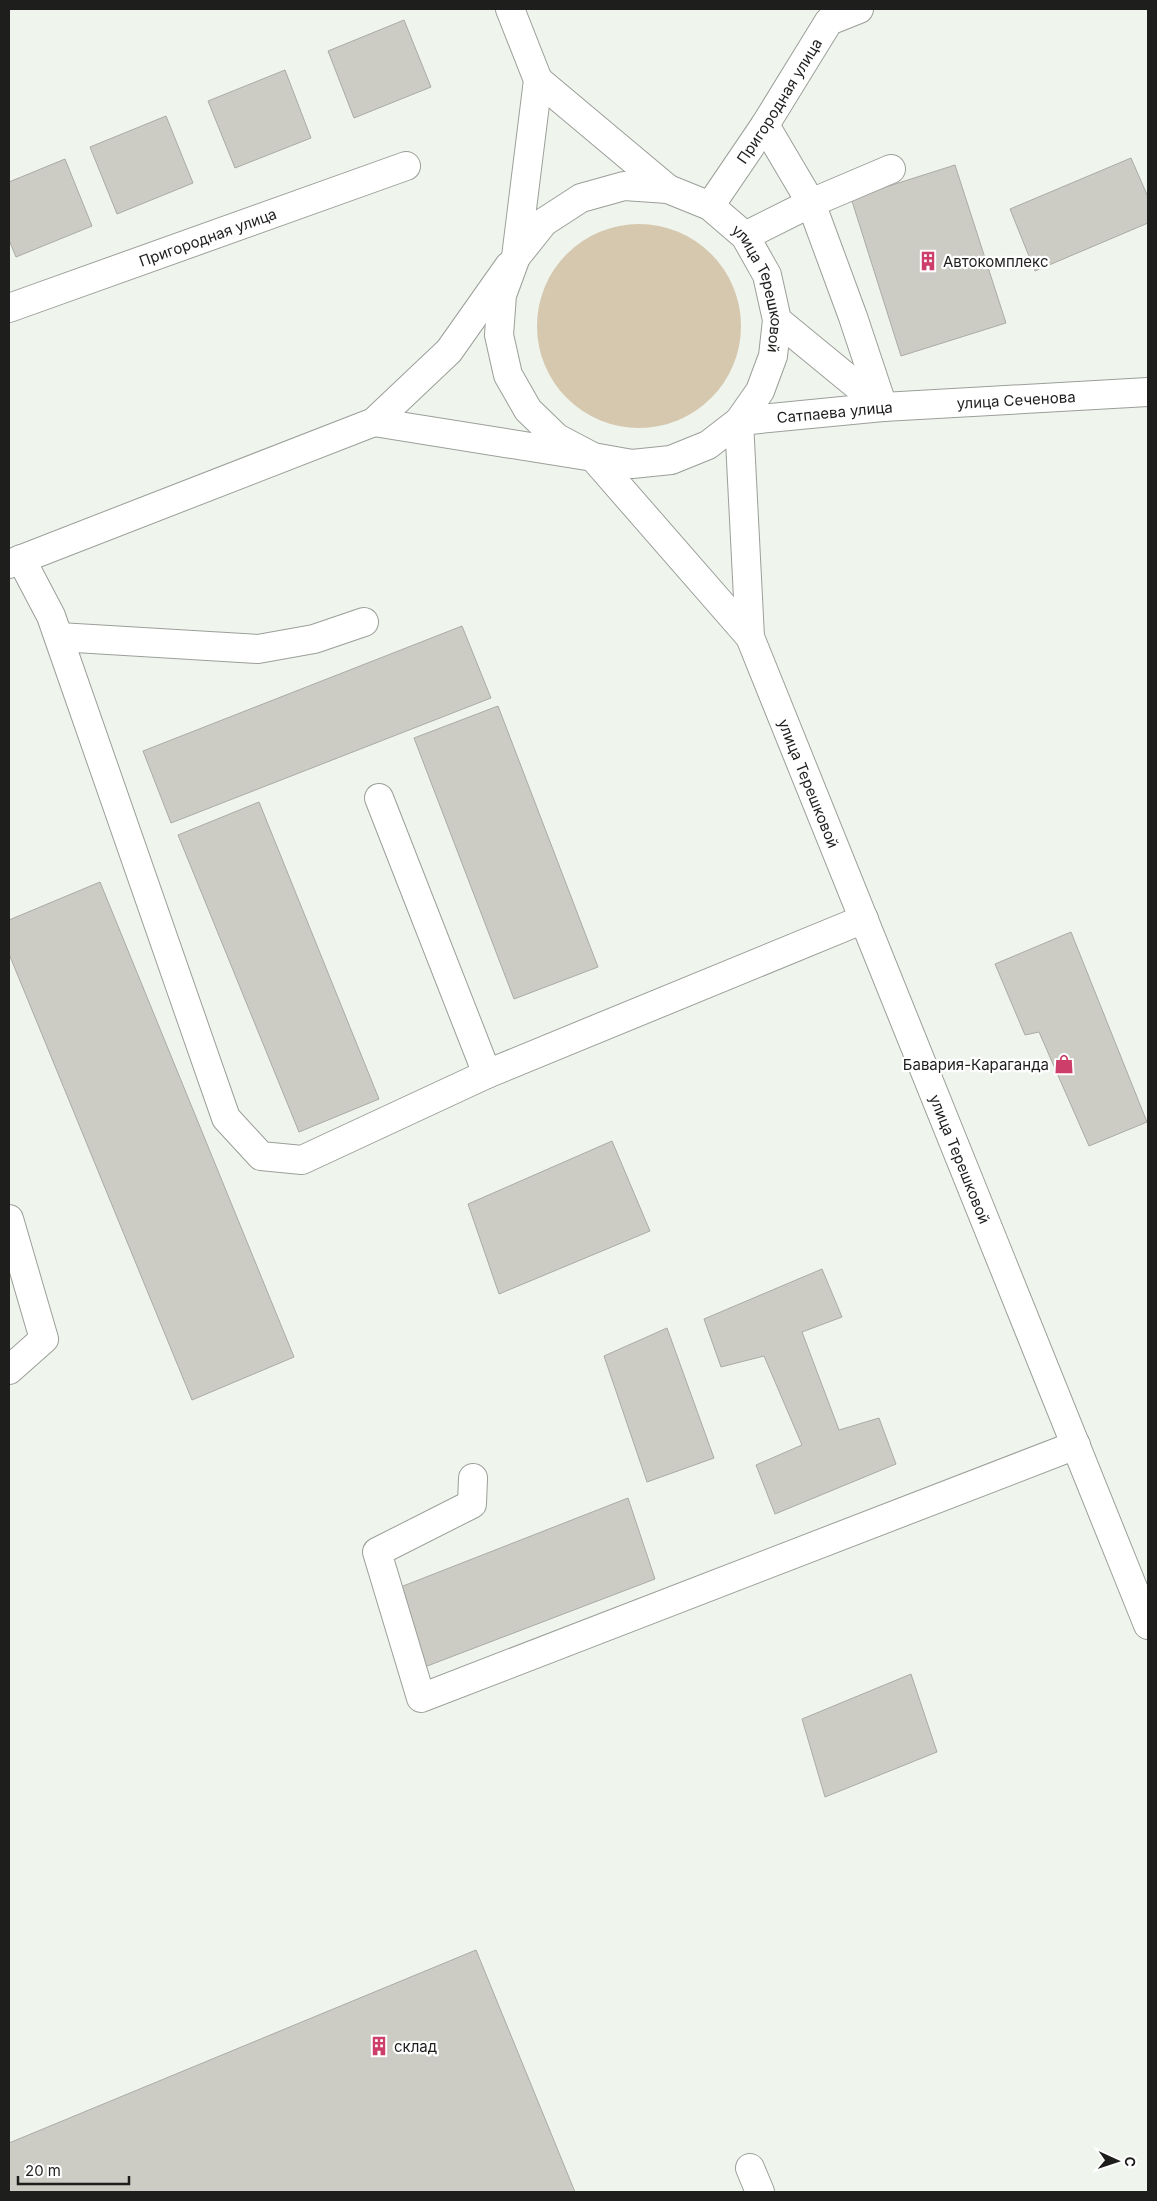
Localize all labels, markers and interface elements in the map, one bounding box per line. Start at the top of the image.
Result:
street label: Пригородная улица [732,34,826,167]
street label: Пригородная улица [136,204,279,270]
street label: улица Терешковой [728,220,787,354]
building icon: Автокомплекс [917,250,939,272]
place label: Автокомплекс [943,252,1048,271]
street label: улица Сеченова [956,387,1076,412]
street label: Сатпаева улица [776,397,893,427]
street label: улица Терешковой [774,716,843,851]
shop icon: Бавария-Караганда [1053,1053,1075,1075]
place label: Бавария-Караганда [903,1055,1049,1074]
street label: улица Терешковой [926,1092,995,1226]
building icon: склад [368,2035,390,2057]
place label: склад [394,2037,437,2056]
north arrow [1092,2136,1142,2186]
scale bar [18,2154,129,2186]
text: С [1122,2156,1139,2167]
text: 20 m [25,2161,61,2180]

